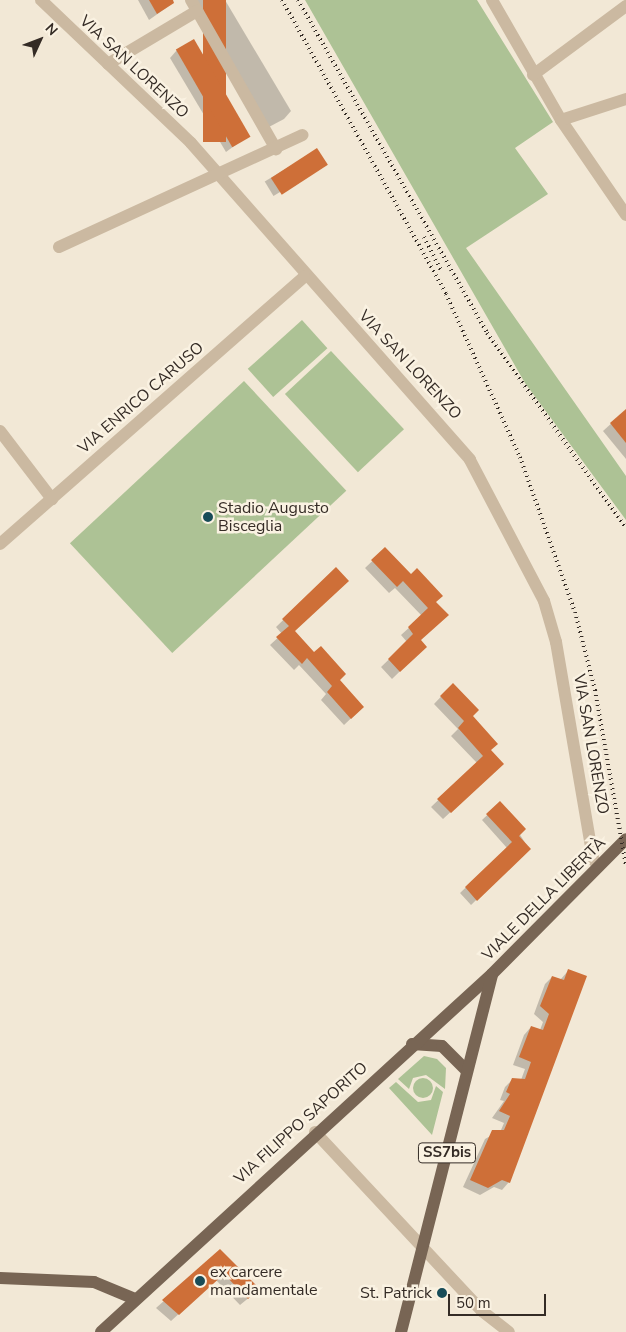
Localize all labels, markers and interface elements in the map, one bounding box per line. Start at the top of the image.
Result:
street label: VIA SAN LORENZO [76,12,192,122]
north arrow [15,15,65,65]
text: N [41,19,62,40]
street label: VIA SAN LORENZO [355,307,465,423]
street label: VIA ENRICO CARUSO [74,338,208,458]
place label: Stadio Augusto Bisceglia [218,498,329,536]
marker: Stadio Augusto Bisceglia [202,511,214,523]
street label: VIA SAN LORENZO [569,672,613,816]
street label: VIALE DELLA LIBERTÀ [478,833,610,965]
street label: VIA FILIPPO SAPORITO [230,1058,372,1188]
road number: SS7bis [417,1140,477,1166]
place label: ex carcere mandamentale [210,1262,318,1300]
marker: ex carcere mandamentale [194,1275,206,1287]
place label: St. Patrick [360,1283,432,1303]
scale bar [451,1284,548,1316]
marker: St. Patrick [436,1287,448,1299]
text: 50 m [456,1293,491,1313]

